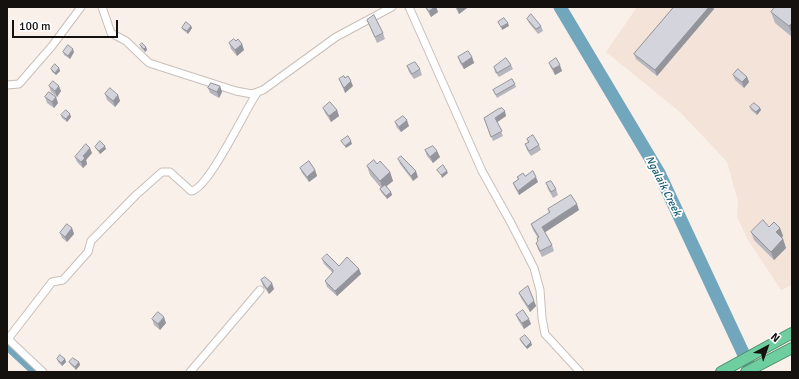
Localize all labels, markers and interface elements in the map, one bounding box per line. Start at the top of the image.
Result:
scale bar [14,12,120,38]
text: 100 m [19,19,51,34]
water label: Ngalaik Creek [642,154,684,218]
north arrow [747,327,787,367]
text: N [768,330,782,345]

